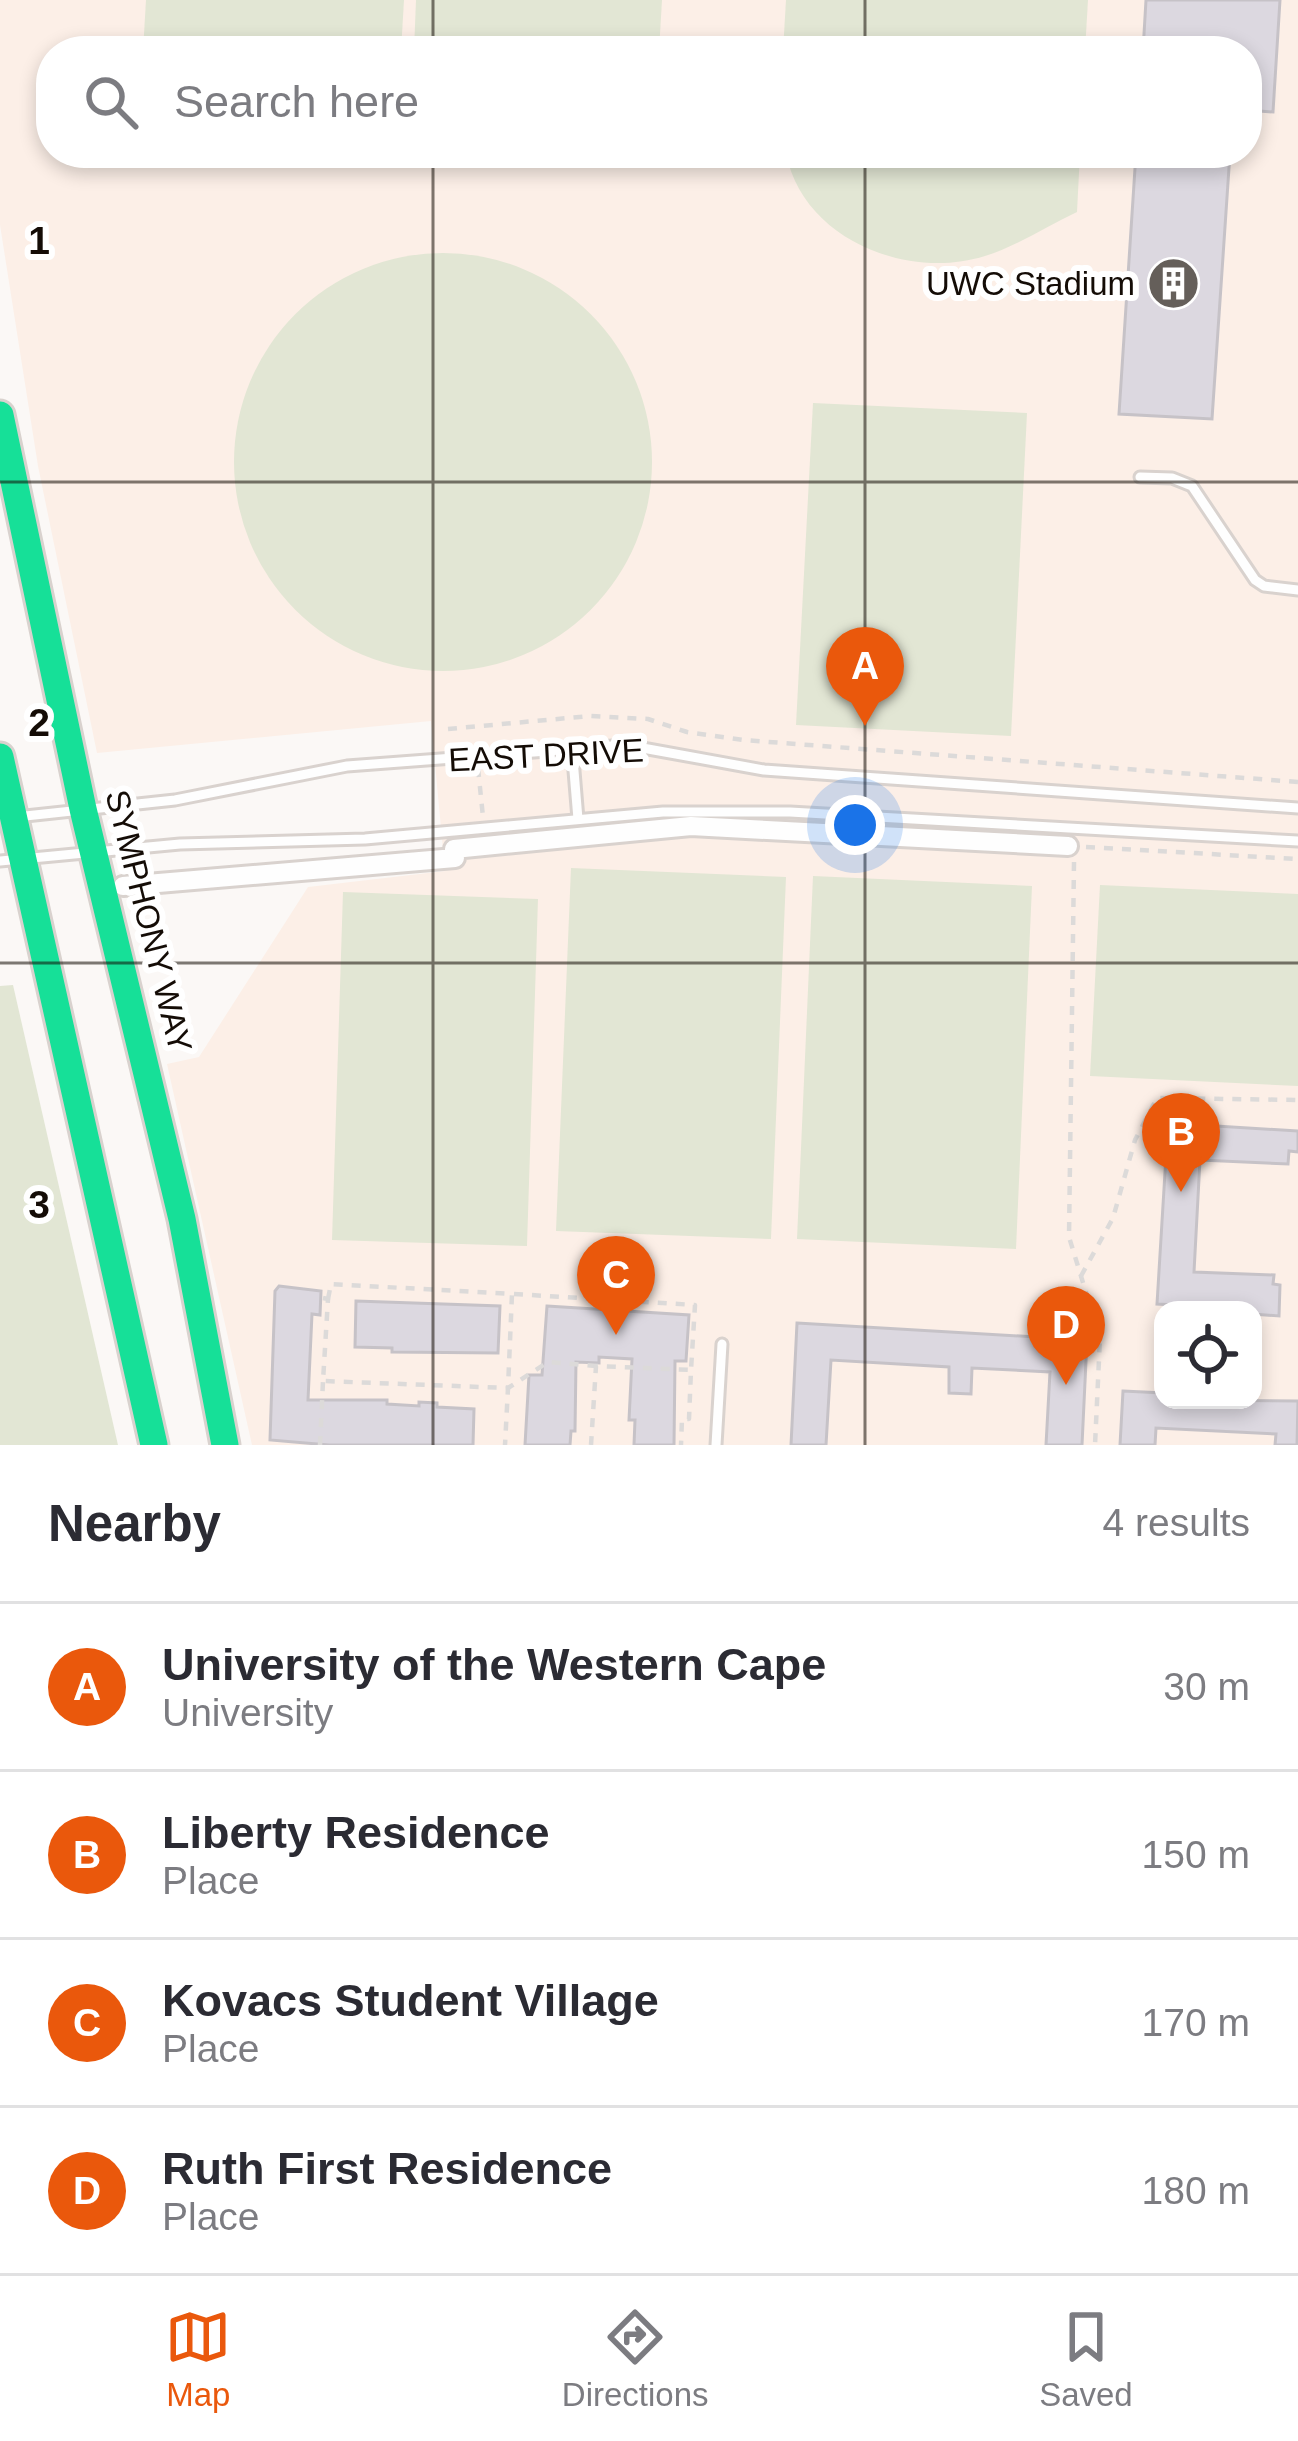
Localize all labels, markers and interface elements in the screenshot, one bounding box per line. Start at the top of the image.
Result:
search box [36,36,1262,168]
icon: search [78,69,144,135]
text: Search here [174,76,419,127]
text: 1 [28,219,50,262]
building icon: UWC Stadium [1146,255,1202,311]
place label: UWC Stadium [926,265,1135,302]
pin: A [826,627,904,726]
text: 2 [28,701,50,744]
street label: EAST DRIVE [447,731,645,779]
street label: SYMPHONY WAY [99,786,199,1056]
your location [825,795,885,855]
pin: B [1142,1093,1220,1192]
text: 3 [28,1183,50,1226]
pin: C [577,1236,655,1335]
pin: D [1027,1286,1105,1385]
map controls [1154,1301,1262,1409]
button: locate [1154,1301,1262,1409]
text: Nearby [48,1495,221,1552]
text: 4 results [1103,1501,1250,1544]
text: University of the Western Cape [162,1639,826,1690]
text: A [73,1665,101,1708]
text: 30 m [1163,1665,1250,1708]
text: University [162,1691,333,1734]
text: Liberty Residence [162,1807,550,1858]
text: B [73,1833,101,1876]
text: 150 m [1142,1833,1250,1876]
text: Place [162,1859,260,1902]
text: Kovacs Student Village [162,1975,659,2026]
text: C [73,2001,101,2044]
text: 170 m [1142,2001,1250,2044]
text: Place [162,2027,260,2070]
text: Ruth First Residence [162,2143,612,2194]
text: D [73,2169,101,2212]
text: 180 m [1142,2169,1250,2212]
text: Place [162,2195,260,2238]
tab: Map [165,2304,231,2414]
tab: Directions [562,2304,709,2414]
tab: Saved [1039,2304,1133,2414]

